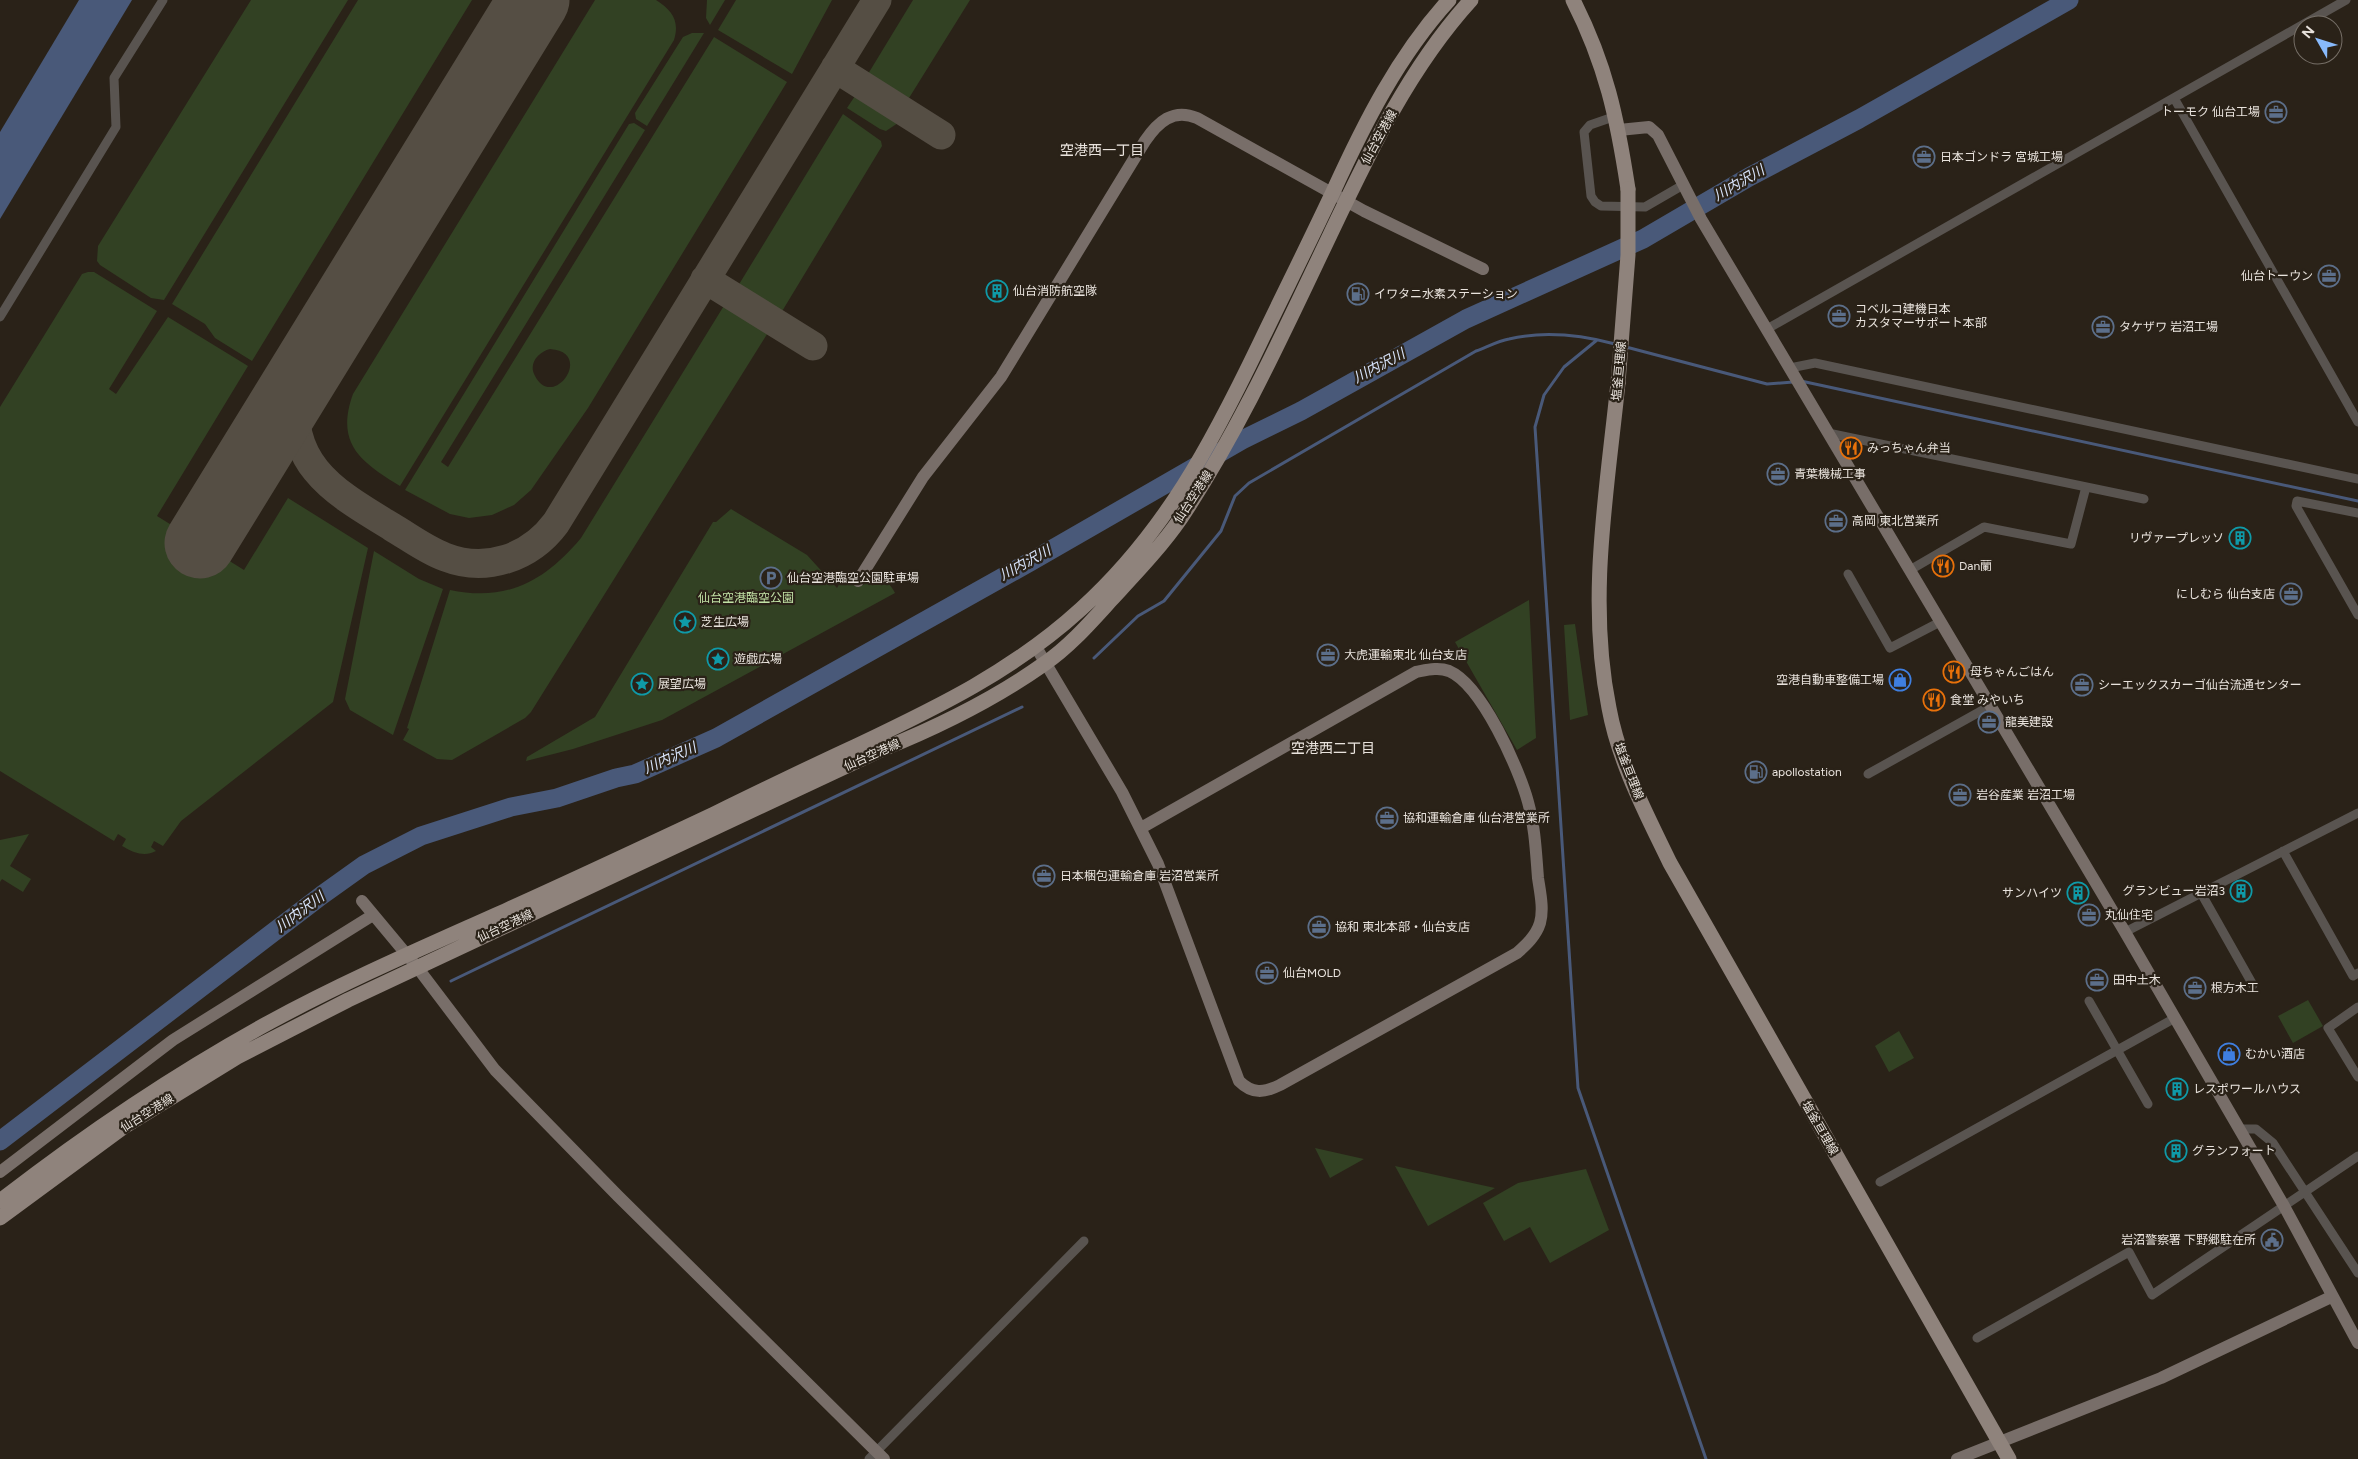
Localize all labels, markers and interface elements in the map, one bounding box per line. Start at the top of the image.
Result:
north arrow [2293,15,2343,65]
text: N [2298,23,2318,42]
office icon: トーモク 仙台工場 [2264,100,2288,124]
place label: トーモク 仙台工場 [2161,105,2260,119]
street label: 仙台空港線 [1358,107,1400,167]
district label: 空港西一丁目 [1060,142,1144,159]
office icon: 日本ゴンドラ 宮城工場 [1912,145,1936,169]
place label: 日本ゴンドラ 宮城工場 [1940,150,2063,164]
water label: 川内沢川 [1711,161,1769,204]
office icon: 仙台トーウン [2317,264,2341,288]
place label: 仙台トーウン [2241,269,2313,283]
building icon: 仙台消防航空隊 [985,279,1009,303]
fuel station icon: イワタニ水素ステーション [1346,282,1370,306]
place label: 仙台消防航空隊 [1013,284,1097,298]
place label: イワタニ水素ステーション [1374,287,1518,301]
place label: コベルコ建機日本 カスタマーサポート本部 [1855,302,1987,330]
office icon: コベルコ建機日本 カスタマーサポート本部 [1827,304,1851,328]
office icon: タケザワ 岩沼工場 [2091,315,2115,339]
place label: タケザワ 岩沼工場 [2119,320,2218,334]
street label: 塩釜亘理線 [1609,340,1629,402]
water label: 川内沢川 [1350,344,1409,387]
restaurant icon: みっちゃん弁当 [1839,436,1863,460]
place label: みっちゃん弁当 [1867,441,1951,455]
office icon: 青葉機械工事 [1766,462,1790,486]
place label: 青葉機械工事 [1794,467,1866,481]
street label: 仙台空港線 [1171,468,1215,526]
office icon: 高岡 東北営業所 [1824,509,1848,533]
place label: 高岡 東北営業所 [1852,514,1939,528]
building icon: リヴァープレッソ [2228,526,2252,550]
place label: リヴァープレッソ [2129,531,2224,545]
water label: 川内沢川 [996,541,1055,584]
restaurant icon: Dan蘭 [1931,554,1955,578]
place label: Dan蘭 [1959,559,1992,573]
parking icon: 仙台空港臨空公園駐車場 [759,566,783,590]
place label: 仙台空港臨空公園駐車場 [787,571,919,585]
office icon: にしむら 仙台支店 [2279,582,2303,606]
place label: にしむら 仙台支店 [2176,587,2275,601]
park label: 仙台空港臨空公園 [698,591,794,605]
place icon: 芝生広場 [673,610,697,634]
place label: 芝生広場 [701,615,749,629]
office icon: 大虎運輸東北 仙台支店 [1316,643,1340,667]
place icon: 遊戯広場 [706,647,730,671]
place label: 大虎運輸東北 仙台支店 [1344,648,1467,662]
place label: 遊戯広場 [734,652,782,666]
restaurant icon: 母ちゃんごはん [1942,660,1966,684]
place label: 母ちゃんごはん [1970,665,2054,679]
shop icon: 空港自動車整備工場 [1888,668,1912,692]
place icon: 展望広場 [630,672,654,696]
place label: 空港自動車整備工場 [1776,673,1884,687]
office icon: シーエックスカーゴ仙台流通センター [2070,673,2094,697]
place label: 展望広場 [658,677,706,691]
place label: シーエックスカーゴ仙台流通センター [2098,678,2302,692]
restaurant icon: 食堂 みやいち [1922,688,1946,712]
place label: 食堂 みやいち [1950,693,2025,707]
office icon: 龍美建設 [1977,710,2001,734]
place label: 龍美建設 [2005,715,2053,729]
street label: 仙台空港線 [842,736,902,774]
water label: 川内沢川 [641,738,701,777]
district label: 空港西二丁目 [1291,740,1375,757]
street label: 塩釜亘理線 [1612,740,1646,802]
fuel station icon: apollostation [1744,760,1768,784]
place label: apollostation [1772,765,1842,779]
office icon: 岩谷産業 岩沼工場 [1948,783,1972,807]
place label: 岩谷産業 岩沼工場 [1976,788,2075,802]
office icon: 協和運輸倉庫 仙台港営業所 [1375,806,1399,830]
place label: 協和運輸倉庫 仙台港営業所 [1403,811,1550,825]
office icon: 日本梱包運輸倉庫 岩沼営業所 [1032,864,1056,888]
place label: 日本梱包運輸倉庫 岩沼営業所 [1060,869,1219,883]
building icon: グランビュー岩沼3 [2229,879,2253,903]
building icon: サンハイツ [2066,881,2090,905]
place label: グランビュー岩沼3 [2122,884,2225,898]
place label: サンハイツ [2002,886,2062,900]
water label: 川内沢川 [273,887,329,936]
office icon: 丸仙住宅 [2077,903,2101,927]
street label: 仙台空港線 [475,907,535,945]
place label: 丸仙住宅 [2105,908,2153,922]
office icon: 協和 東北本部・仙台支店 [1307,915,1331,939]
place label: 協和 東北本部・仙台支店 [1335,920,1470,934]
office icon: 仙台MOLD [1255,961,1279,985]
place label: 仙台MOLD [1283,966,1341,980]
office icon: 田中土木 [2085,968,2109,992]
place label: 田中土木 [2113,973,2161,987]
office icon: 根方木工 [2183,976,2207,1000]
place label: 根方木工 [2211,981,2259,995]
shop icon: むかい酒店 [2217,1042,2241,1066]
place label: むかい酒店 [2245,1047,2305,1061]
building icon: レスポワールハウス [2165,1077,2189,1101]
place label: レスポワールハウス [2193,1082,2301,1096]
street label: 仙台空港線 [118,1091,176,1135]
street label: 塩釜亘理線 [1799,1099,1841,1157]
building icon: グランフォート [2164,1139,2188,1163]
place label: グランフォート [2192,1144,2276,1158]
public building icon: 岩沼警察署 下野郷駐在所 [2260,1228,2284,1252]
place label: 岩沼警察署 下野郷駐在所 [2121,1233,2256,1247]

